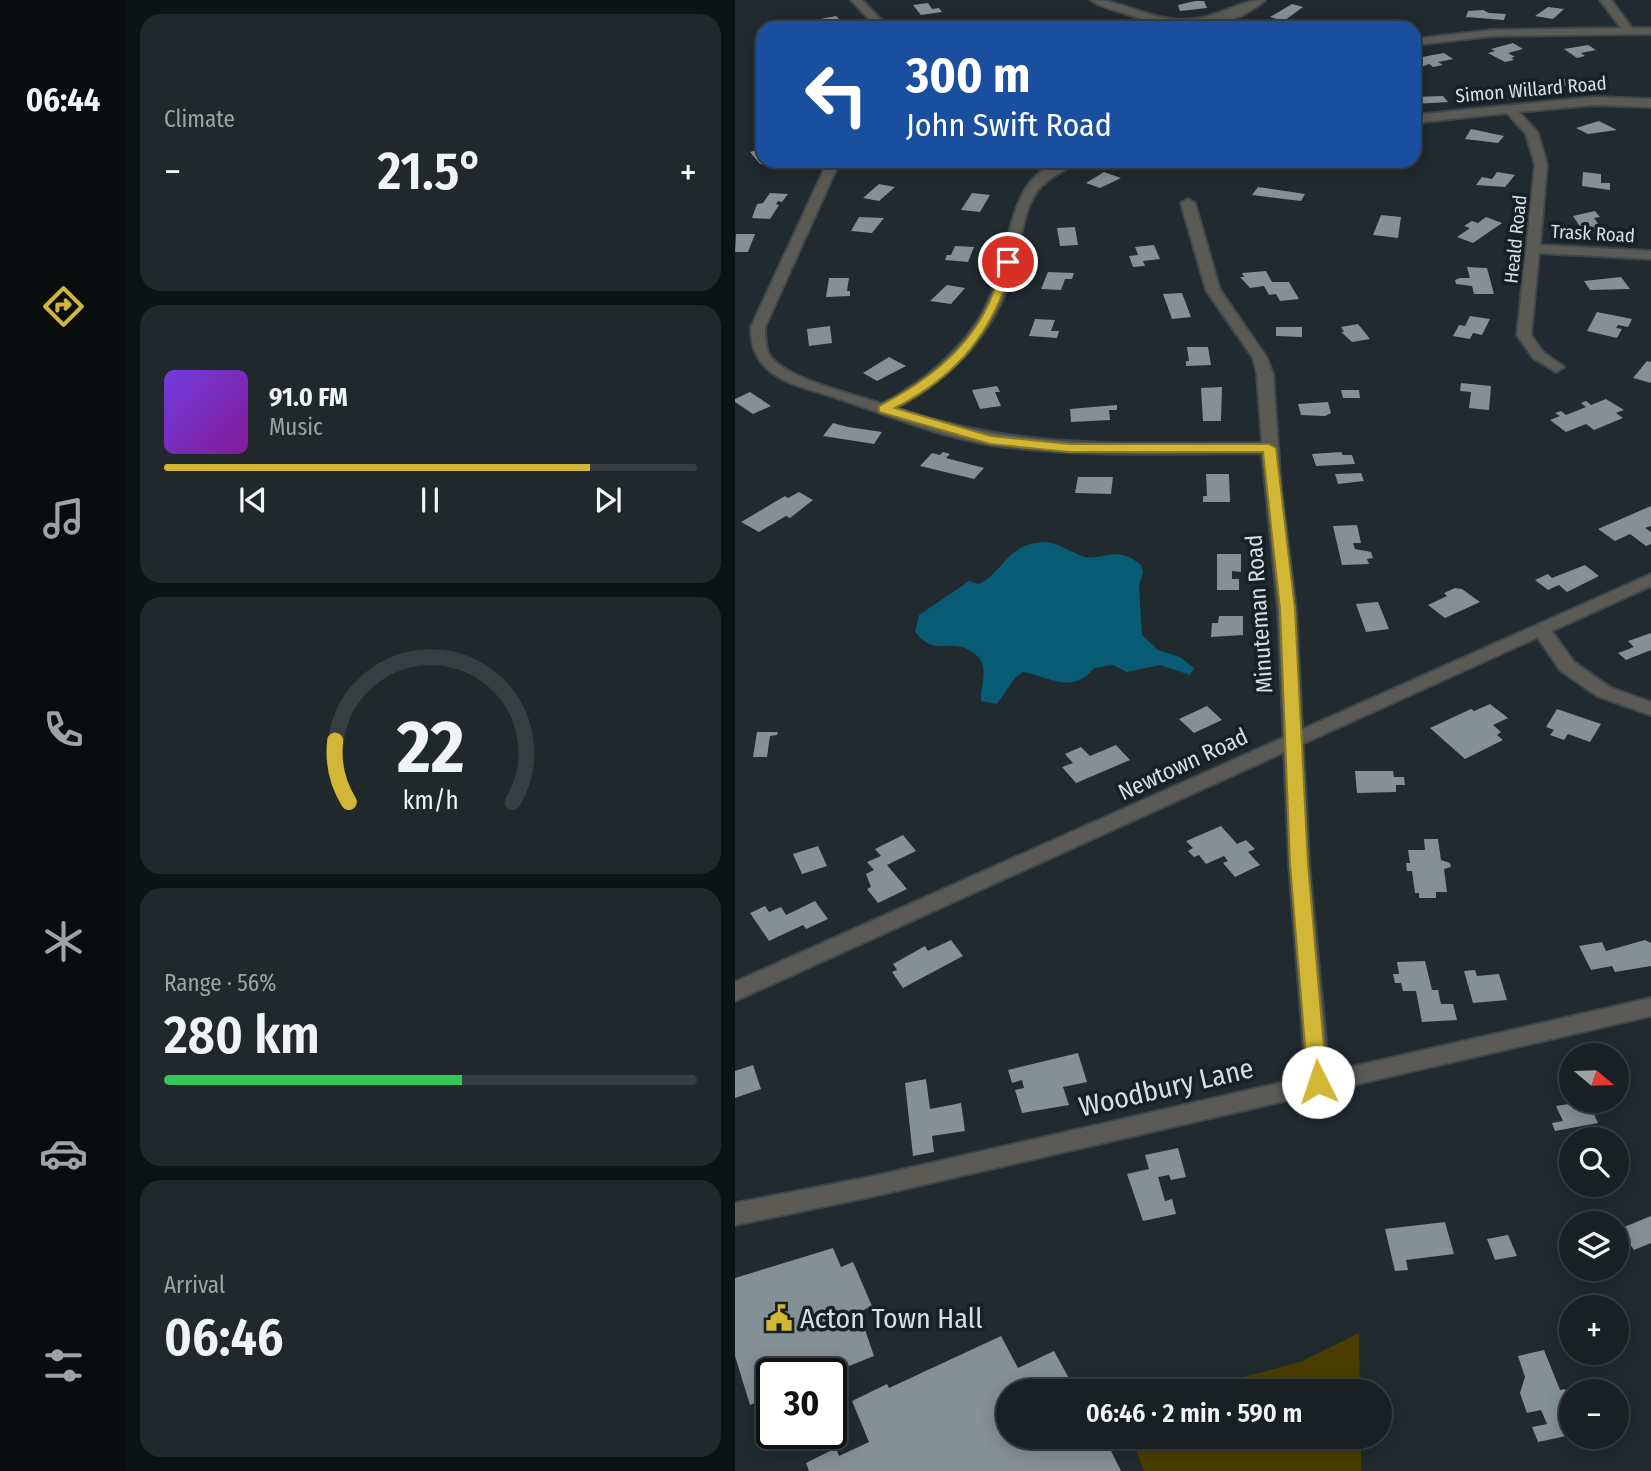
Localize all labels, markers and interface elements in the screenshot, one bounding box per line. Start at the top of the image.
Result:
text: 300 m [906,46,1030,105]
icon: left [791,49,882,140]
street label: Simon Willard Road [1454,71,1608,108]
text: 06:44 [26,81,100,119]
text: Climate [164,105,235,133]
text: John Swift Road [906,106,1112,144]
text: 21.5° [378,140,483,203]
text: − [164,149,181,195]
text: + [680,149,697,195]
street label: Heald Road [1499,194,1532,284]
street label: Trask Road [1550,220,1636,247]
pin [978,232,1038,292]
icon: arrive [989,243,1027,281]
icon: directions [39,282,88,331]
text: 91.0 FM [269,382,348,413]
text: Music [269,413,323,441]
icon: previous [234,481,272,519]
icon: pause [411,481,449,519]
icon: next [589,481,627,519]
icon: music [39,494,88,543]
street label: Minuteman Road [1239,534,1279,694]
text: 22 [396,704,464,791]
icon: phone [39,705,88,754]
street label: Newtown Road [1114,722,1252,806]
text: km/h [403,785,458,815]
icon: climate [39,917,88,966]
text: Range · 56% [164,969,276,997]
text: 280 km [164,1004,320,1067]
north arrow [1559,1043,1629,1113]
map controls [1559,1043,1629,1449]
position arrow [1281,1045,1355,1119]
street label: Woodbury Lane [1076,1051,1257,1124]
button: search [1559,1127,1629,1197]
icon: car [39,1129,88,1178]
button: layers [1559,1211,1629,1281]
text: Arrival [164,1271,225,1299]
button: + [1559,1295,1629,1365]
place label: Acton Town Hall [800,1302,983,1335]
public building icon: Acton Town Hall [764,1303,794,1333]
text: 06:46 [164,1306,284,1369]
icon: filters [39,1341,88,1390]
speed limit sign: 30 [756,1358,847,1449]
button: − [1559,1379,1629,1449]
text: 06:46 · 2 min · 590 m [1086,1398,1302,1429]

